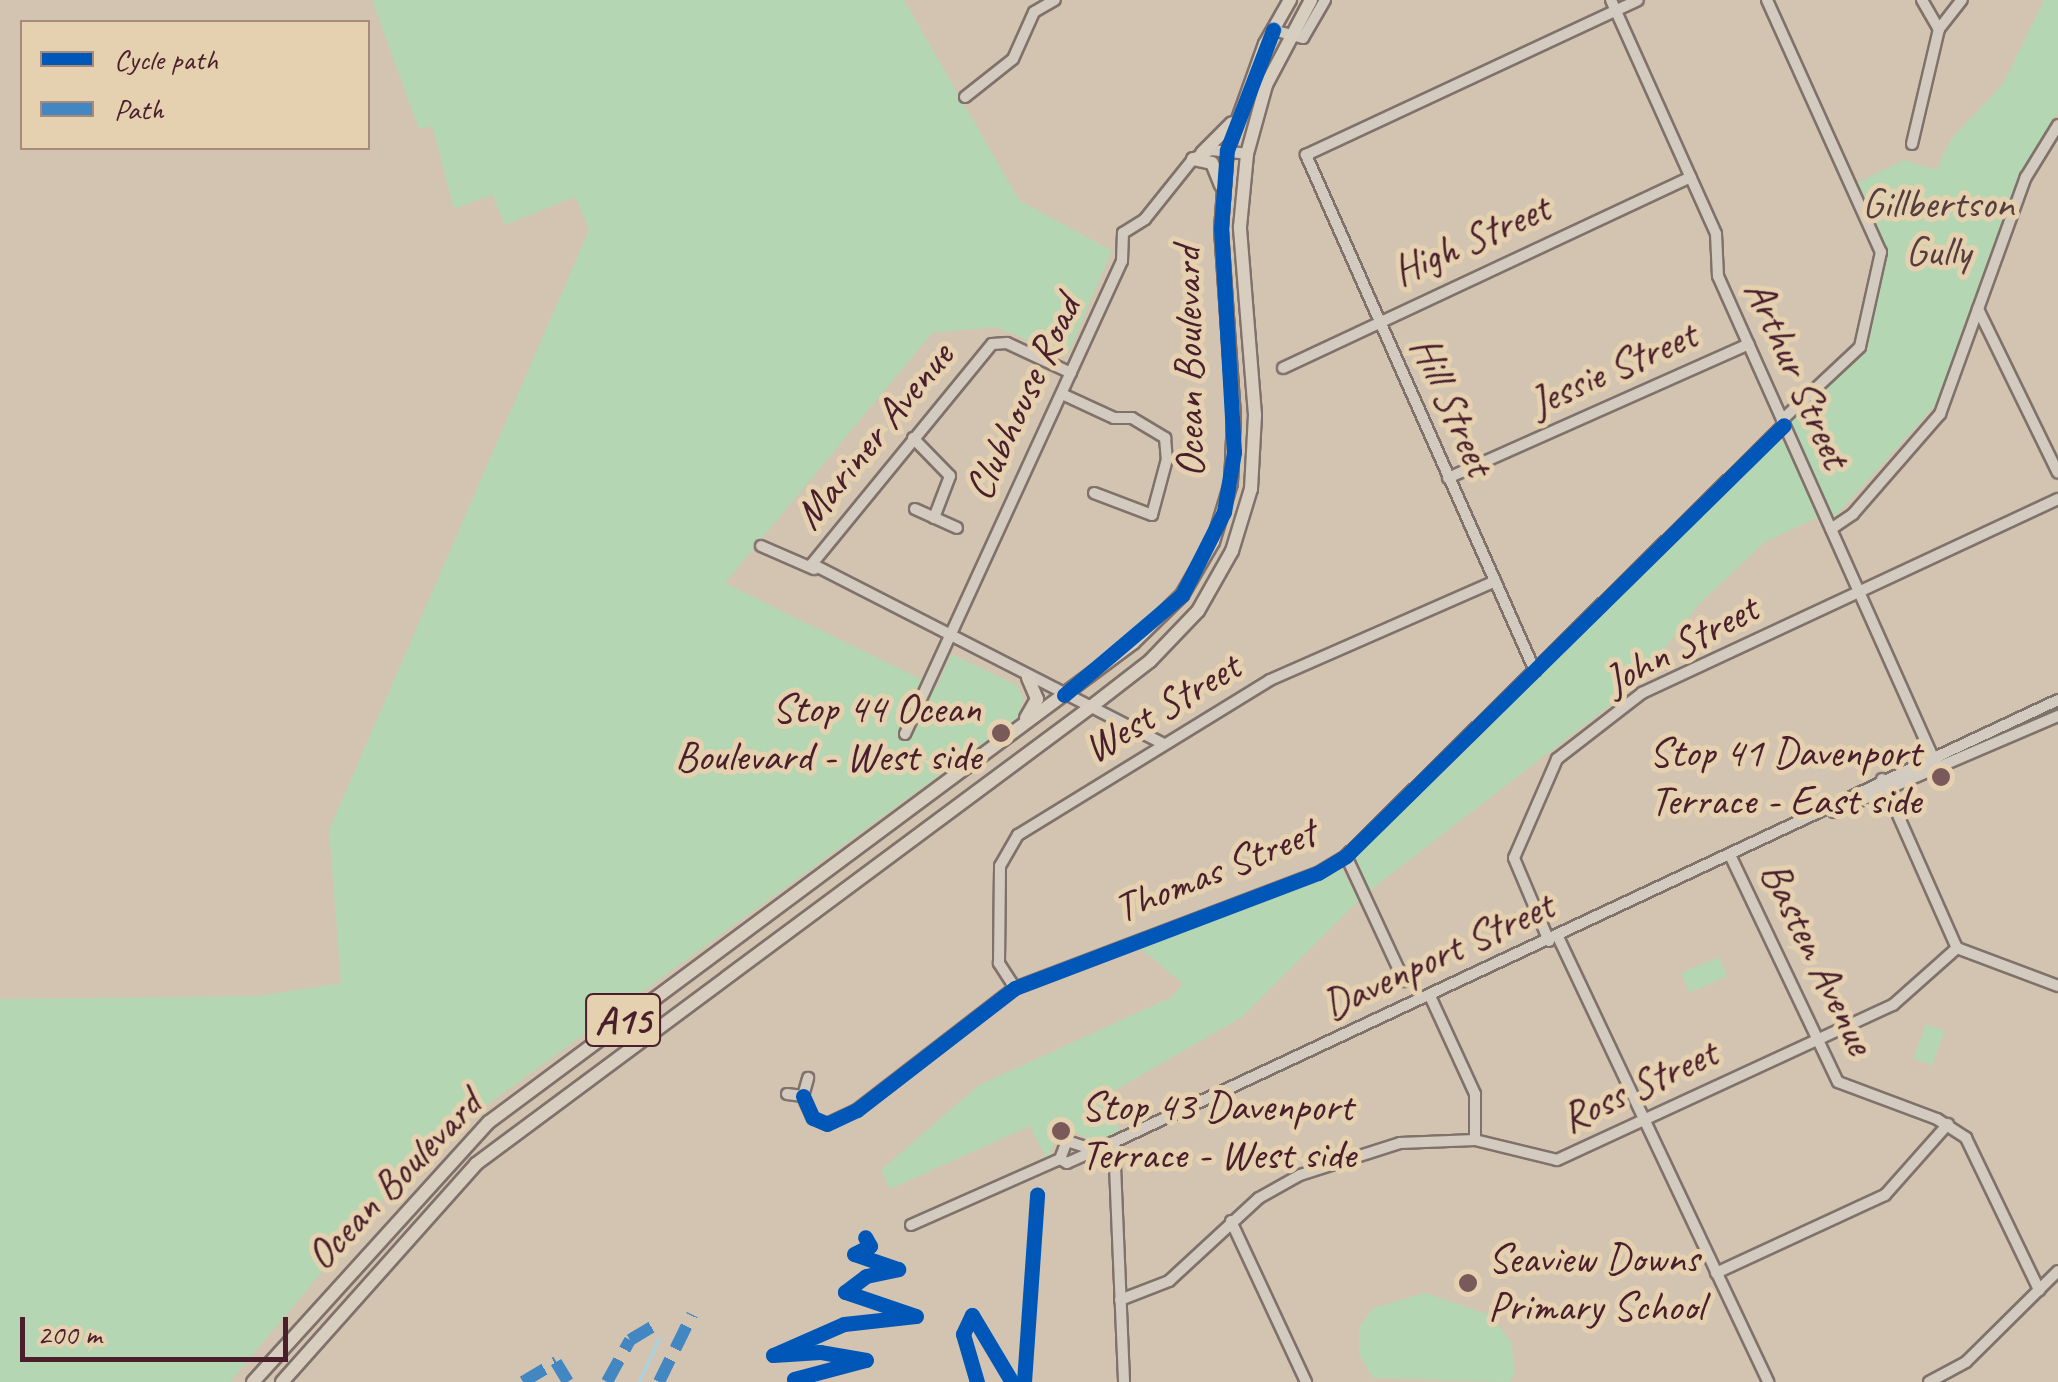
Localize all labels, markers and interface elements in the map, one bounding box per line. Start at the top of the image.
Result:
legend [20,20,370,150]
text: Cycle path [114,40,218,78]
text: Path [114,90,163,128]
park label: Gillbertson Gully [1862,179,2014,278]
street label: High Street [1384,183,1558,297]
street label: Ocean Boulevard [1162,246,1216,478]
street label: Arthur Street [1733,272,1861,476]
street label: Clubhouse Road [954,288,1092,508]
street label: Jessie Street [1522,310,1704,428]
street label: Hill Street [1399,328,1505,484]
street label: Mariner Avenue [783,332,965,540]
street label: John Street [1595,583,1767,707]
street label: West Street [1074,642,1250,774]
place label: Stop 44 Ocean Boulevard - West side [675,684,981,782]
marker: Stop 44 Ocean Boulevard - West side [990,722,1012,744]
place label: Stop 41 Davenport Terrace - East side [1649,728,1921,826]
marker: Stop 41 Davenport Terrace - East side [1930,766,1952,788]
street label: Thomas Street [1107,808,1323,934]
street label: Basten Avenue [1749,854,1885,1062]
street label: Davenport Street [1314,880,1562,1032]
road number: A15 [583,985,663,1055]
street label: Ross Street [1553,1028,1725,1144]
street label: Ocean Boulevard [295,1079,493,1281]
place label: Stop 43 Davenport Terrace - West side [1081,1082,1356,1180]
marker: Stop 43 Davenport Terrace - West side [1050,1120,1072,1142]
place label: Seaview Downs Primary School [1488,1234,1703,1332]
marker: Seaview Downs Primary School [1457,1272,1479,1294]
scale bar [25,1297,292,1359]
text: 200 m [37,1315,102,1353]

